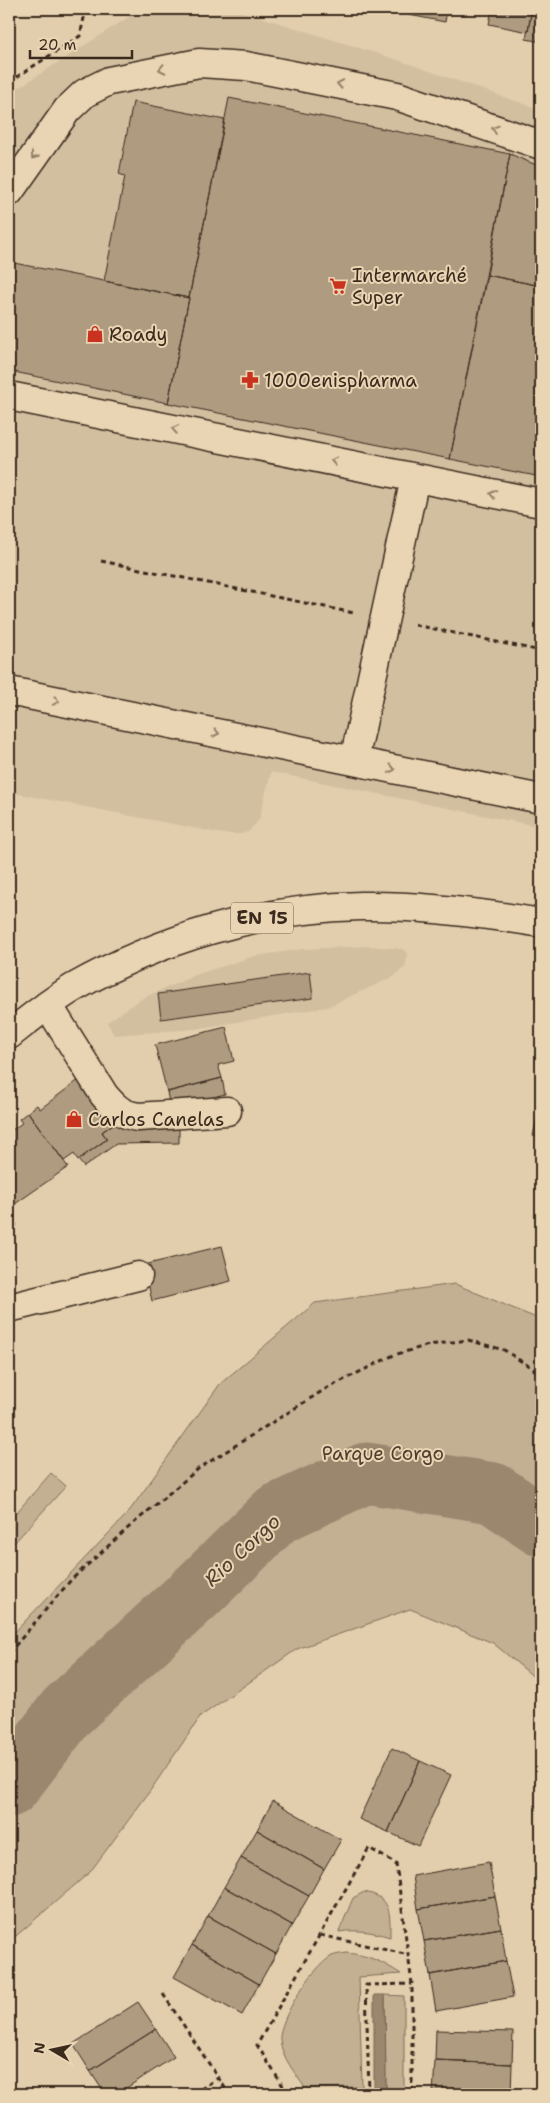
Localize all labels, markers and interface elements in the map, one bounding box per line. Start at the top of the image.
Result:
scale bar [30,28,132,60]
text: 20 m [38,35,77,55]
one-way arrow [158,63,167,74]
one-way arrow [335,79,344,89]
one-way arrow [492,125,500,135]
one-way arrow [31,150,40,160]
place label: Intermarché Super [352,263,467,310]
supermarket icon: Intermarché Super [328,276,348,296]
place label: Roady [109,322,167,347]
shop icon: Roady [85,324,105,344]
place label: 1000enispharma [264,368,417,393]
pharmacy icon: 1000enispharma [240,370,260,390]
one-way arrow [170,425,179,435]
one-way arrow [330,457,339,467]
one-way arrow [489,489,498,499]
one-way arrow [52,695,61,705]
one-way arrow [211,727,220,738]
one-way arrow [388,763,397,773]
road number: EN 15 [231,902,293,934]
place label: Carlos Canelas [88,1107,224,1132]
shop icon: Carlos Canelas [64,1109,84,1129]
park label: Parque Corgo [322,1441,444,1466]
water label: Rio Corgo [198,1508,286,1592]
north arrow [28,2026,78,2076]
text: N [29,2041,49,2055]

